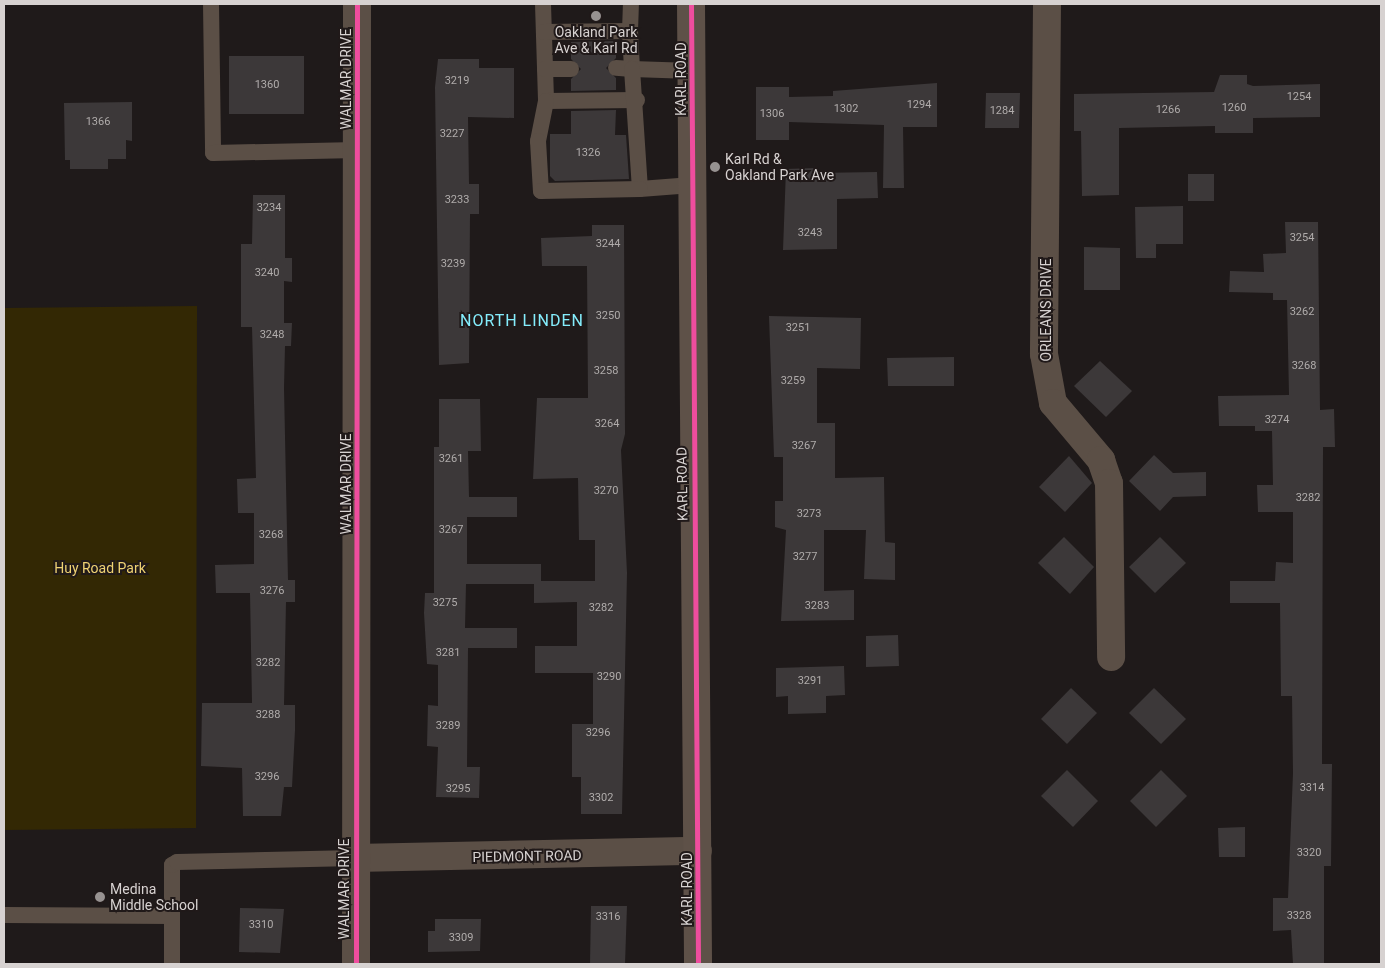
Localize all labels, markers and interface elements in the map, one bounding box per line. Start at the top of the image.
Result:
marker: Oakland Park Ave & Karl Rd [590,10,602,22]
place label: Oakland Park Ave & Karl Rd [554,24,638,56]
street label: WALMAR DRIVE [338,29,354,129]
street label: KARL ROAD [673,42,689,116]
house number: 3219 [445,74,469,88]
house number: 1360 [255,78,279,92]
house number: 1254 [1287,90,1311,104]
house number: 1294 [907,98,931,112]
house number: 1260 [1222,101,1246,115]
house number: 1302 [834,102,858,116]
house number: 1266 [1156,103,1180,117]
house number: 1284 [990,104,1014,118]
house number: 1306 [760,107,784,121]
house number: 1366 [86,115,110,129]
house number: 3227 [440,127,464,141]
house number: 1326 [576,146,600,160]
place label: Karl Rd & Oakland Park Ave [725,151,834,184]
marker: Karl Rd & Oakland Park Ave [709,161,721,173]
house number: 3233 [445,193,469,207]
house number: 3234 [257,201,281,215]
house number: 3243 [798,226,822,240]
house number: 3254 [1290,231,1314,245]
house number: 3244 [596,237,620,251]
house number: 3239 [441,257,465,271]
street label: ORLEANS DRIVE [1038,258,1054,362]
house number: 3240 [255,266,279,280]
house number: 3262 [1290,305,1314,319]
house number: 3250 [596,309,620,323]
district label: NORTH LINDEN [459,311,585,331]
house number: 3251 [786,321,810,335]
house number: 3248 [260,328,284,342]
house number: 3268 [1292,359,1316,373]
house number: 3258 [594,364,618,378]
house number: 3259 [781,374,805,388]
house number: 3274 [1265,413,1289,427]
house number: 3264 [595,417,619,431]
street label: WALMAR DRIVE [338,434,354,534]
house number: 3267 [792,439,816,453]
street label: KARL ROAD [673,447,691,521]
house number: 3261 [439,452,463,466]
house number: 3270 [594,484,618,498]
house number: 3282 [1296,491,1320,505]
house number: 3273 [797,507,821,521]
house number: 3267 [439,523,463,537]
house number: 3268 [259,528,283,542]
house number: 3277 [793,550,817,564]
park label: Huy Road Park [54,560,146,576]
house number: 3276 [260,584,284,598]
house number: 3275 [433,596,457,610]
house number: 3283 [805,599,829,613]
house number: 3282 [589,601,613,615]
house number: 3281 [436,646,460,660]
house number: 3282 [256,656,280,670]
house number: 3290 [597,670,621,684]
house number: 3291 [798,674,822,688]
house number: 3288 [256,708,280,722]
house number: 3289 [436,719,460,733]
house number: 3296 [586,726,610,740]
house number: 3296 [255,770,279,784]
house number: 3314 [1300,781,1324,795]
house number: 3295 [446,782,470,796]
house number: 3302 [589,791,613,805]
street label: WALMAR DRIVE [336,839,352,939]
house number: 3320 [1297,846,1321,860]
street label: PIEDMONT ROAD [472,847,582,865]
street label: KARL ROAD [679,852,695,926]
place label: Medina Middle School [110,881,198,914]
marker: Medina Middle School [94,891,106,903]
house number: 3328 [1287,909,1311,923]
house number: 3316 [596,910,620,924]
house number: 3310 [249,918,273,932]
house number: 3309 [449,931,473,945]

